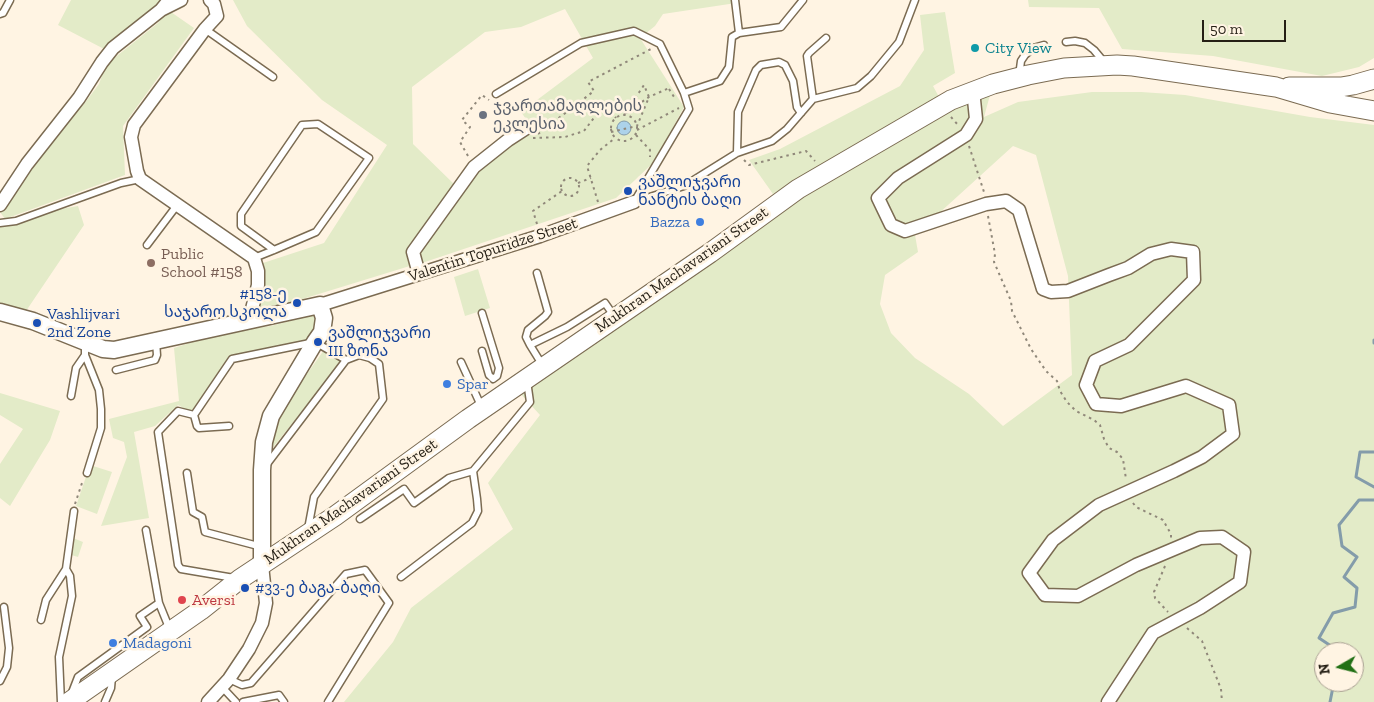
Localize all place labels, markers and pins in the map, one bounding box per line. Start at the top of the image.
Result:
place label: City View [985,38,1052,58]
marker: City View [969,42,981,54]
place label: ჯვართამაღლების ეკლესია [493,96,642,134]
marker: ჯვართამაღლების ეკლესია [477,109,489,121]
place label: ვაშლიჯვარი ნანტის ბაღი [638,172,741,210]
marker: ვაშლიჯვარი ნანტის ბაღი [622,185,634,197]
place label: Bazza [650,212,690,232]
marker: Bazza [694,216,706,228]
place label: Public School #158 [161,244,243,282]
marker: Public School #158 [145,257,157,269]
place label: #158-ე საჯარო სკოლა [164,284,287,322]
marker: #158-ე საჯარო სკოლა [291,297,303,309]
place label: Vashlijvari 2nd Zone [47,304,120,342]
marker: Vashlijvari 2nd Zone [31,317,43,329]
place label: ვაშლიჯვარი III ზონა [328,323,431,361]
marker: ვაშლიჯვარი III ზონა [312,336,324,348]
place label: Spar [457,374,489,394]
marker: Spar [441,378,453,390]
place label: #33-ე ბაგა-ბაღი [255,578,381,598]
marker: #33-ე ბაგა-ბაღი [239,582,251,594]
place label: Aversi [192,590,235,610]
marker: Aversi [176,594,188,606]
place label: Madagoni [123,633,192,653]
marker: Madagoni [107,637,119,649]

